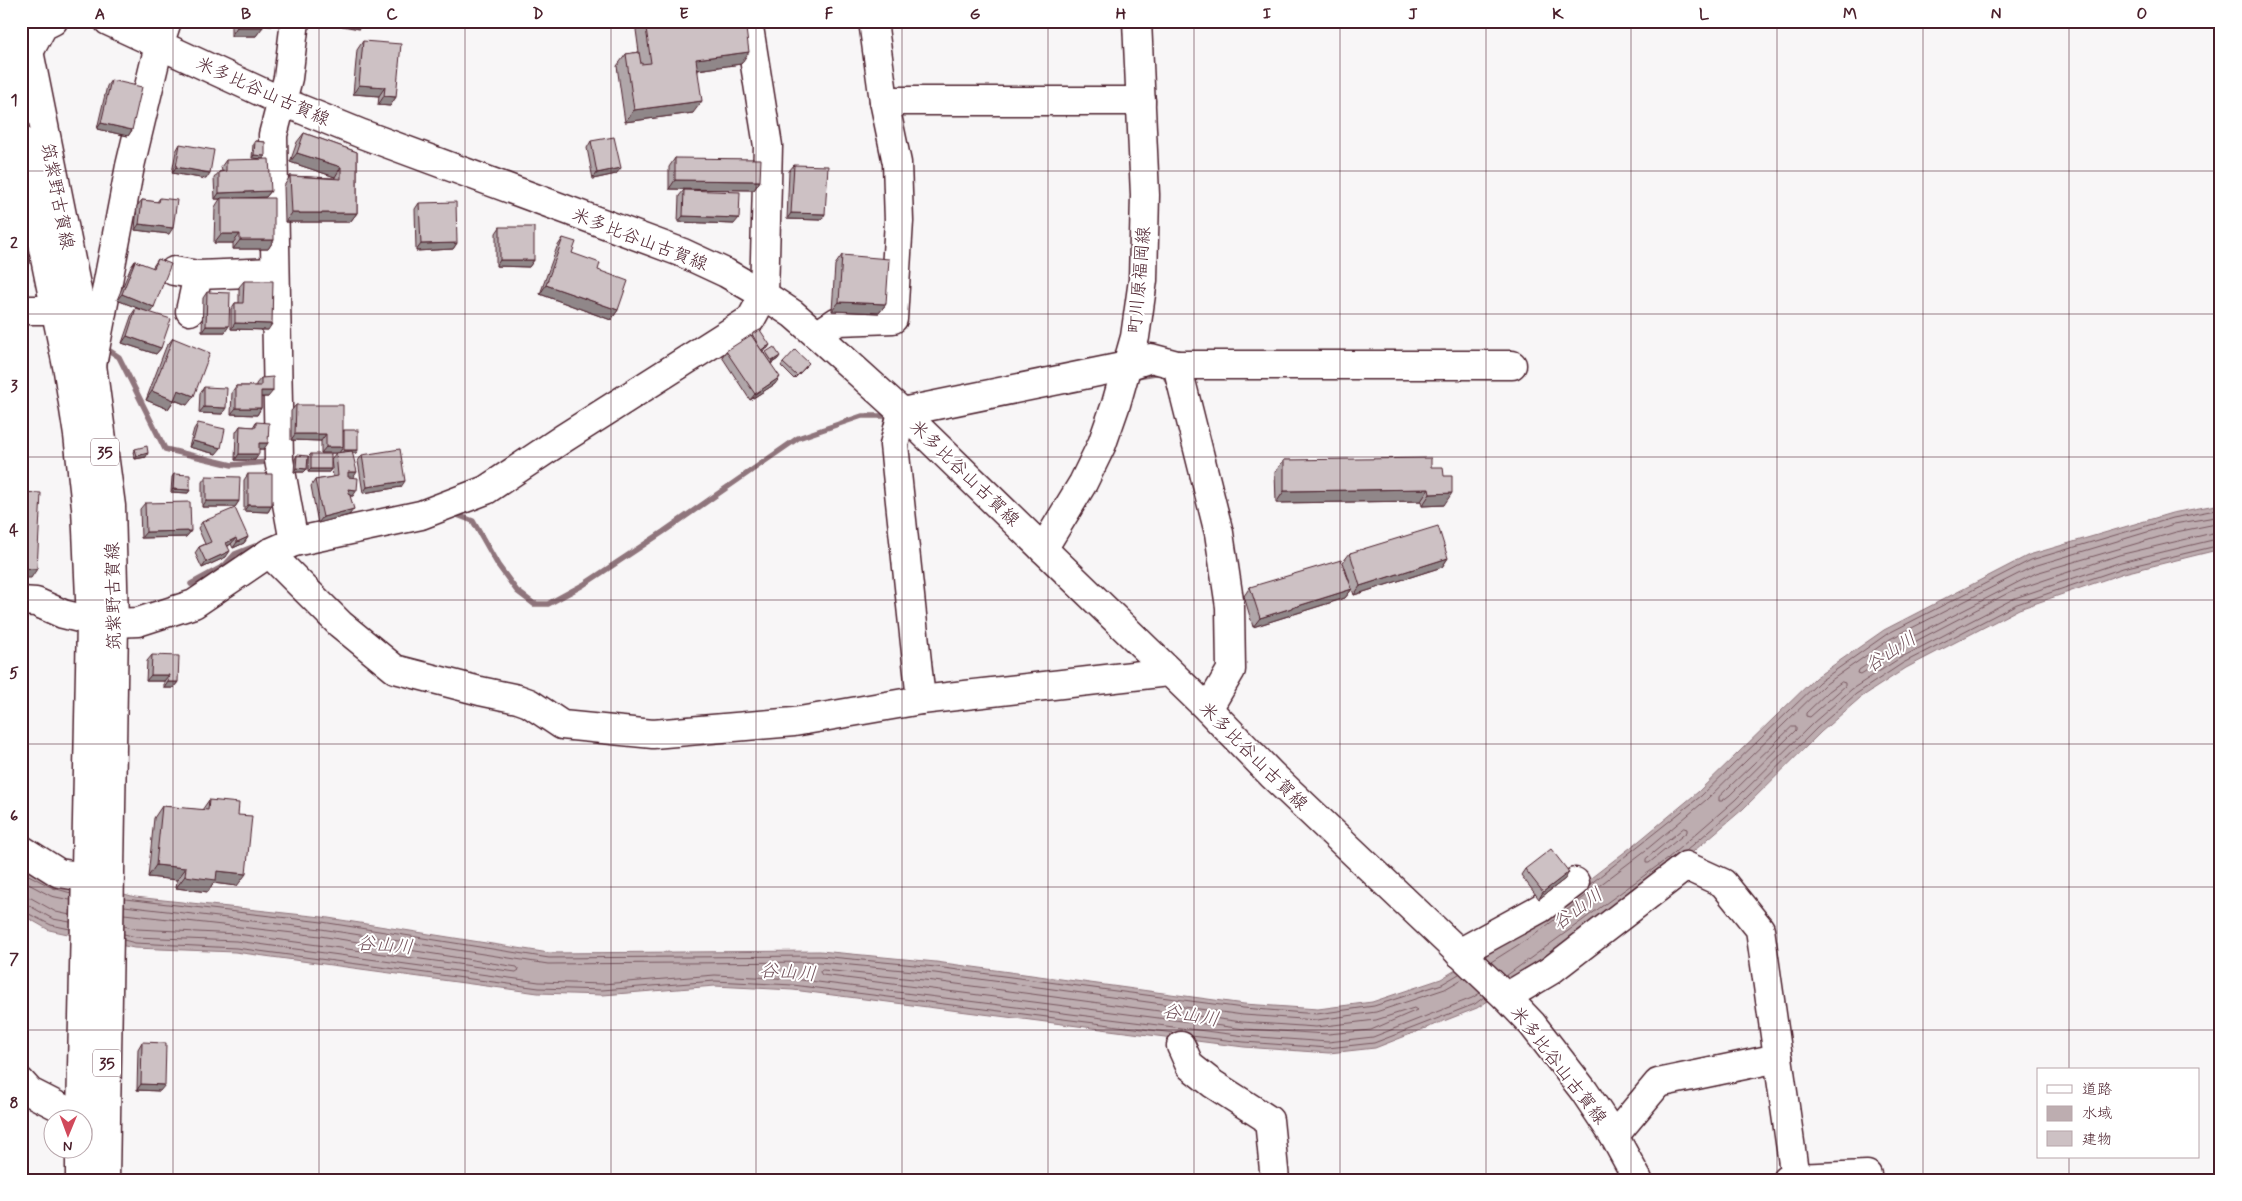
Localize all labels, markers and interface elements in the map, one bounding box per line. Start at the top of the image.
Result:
text: A [95,4,105,25]
text: B [241,4,251,25]
text: C [386,4,398,25]
text: D [532,4,544,25]
text: E [679,4,689,25]
text: F [825,4,834,25]
text: G [970,4,981,25]
text: H [1116,4,1127,25]
text: I [1263,4,1272,25]
text: J [1408,4,1418,25]
text: K [1552,4,1564,25]
text: L [1699,4,1710,25]
text: M [1843,4,1857,25]
text: N [1991,4,2001,25]
text: O [2137,4,2148,25]
street label: 米多比谷山古賀線 [192,52,333,132]
text: 1 [10,90,18,111]
street label: 筑紫野古賀線 [35,141,79,251]
street label: 米多比谷山古賀線 [568,203,711,277]
street label: 町川原福岡線 [1123,225,1157,335]
text: 2 [10,233,18,254]
text: 3 [10,376,18,397]
street label: 米多比谷山古賀線 [904,415,1024,532]
road number: 35 [91,438,119,466]
text: 4 [9,520,19,541]
street label: 筑紫野古賀線 [101,542,127,650]
water label: 谷山川 [1860,626,1922,678]
text: 5 [9,663,19,684]
street label: 米多比谷山古賀線 [1194,697,1313,816]
text: 6 [10,806,18,827]
water label: 谷山川 [1547,882,1608,936]
water label: 谷山川 [355,931,414,960]
text: 7 [9,949,19,970]
water label: 谷山川 [759,958,817,987]
water label: 谷山川 [1160,998,1221,1033]
street label: 米多比谷山古賀線 [1504,1001,1612,1130]
road number: 35 [93,1050,121,1076]
legend [2037,1068,2200,1158]
text: 道路 [2082,1080,2112,1100]
text: 8 [9,1093,19,1114]
text: 水域 [2082,1104,2112,1124]
north arrow [42,1108,92,1158]
text: 建物 [2082,1130,2112,1150]
text: N [63,1137,73,1155]

